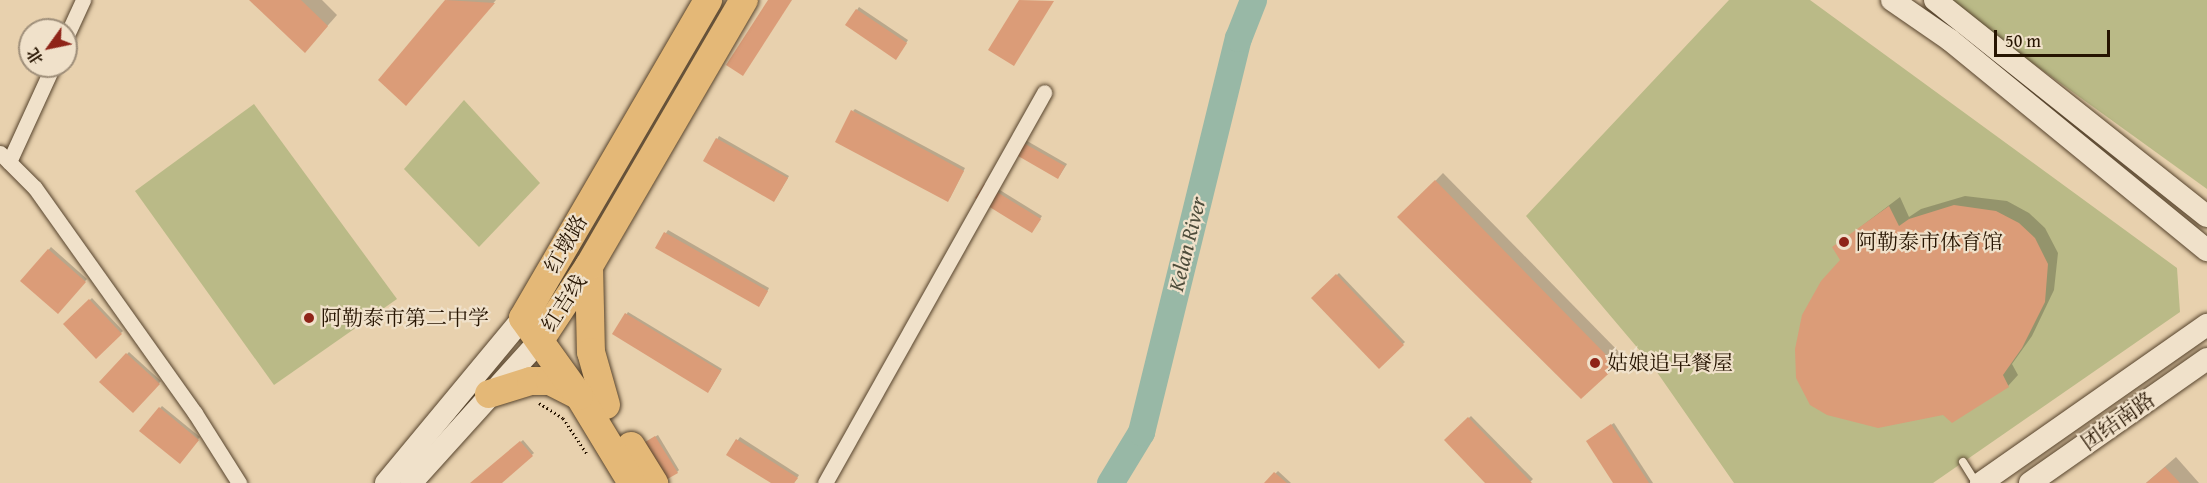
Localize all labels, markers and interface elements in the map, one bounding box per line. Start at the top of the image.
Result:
north arrow [18,18,78,78]
scale bar [1997,18,2112,56]
text: 50 m [2005,27,2041,54]
text: 北 [20,43,49,70]
water label: Kelan River [1163,194,1211,294]
street label: 红墩路 [539,210,593,278]
place label: 阿勒泰市体育馆 [1856,229,2003,255]
marker: 阿勒泰市体育馆 [1837,235,1851,249]
street label: 红吉线 [536,270,592,336]
place label: 阿勒泰市第二中学 [321,305,489,331]
marker: 阿勒泰市第二中学 [302,311,316,325]
place label: 姑娘追早餐屋 [1607,350,1733,376]
marker: 姑娘追早餐屋 [1588,356,1602,370]
street label: 团结南路 [2076,387,2160,455]

